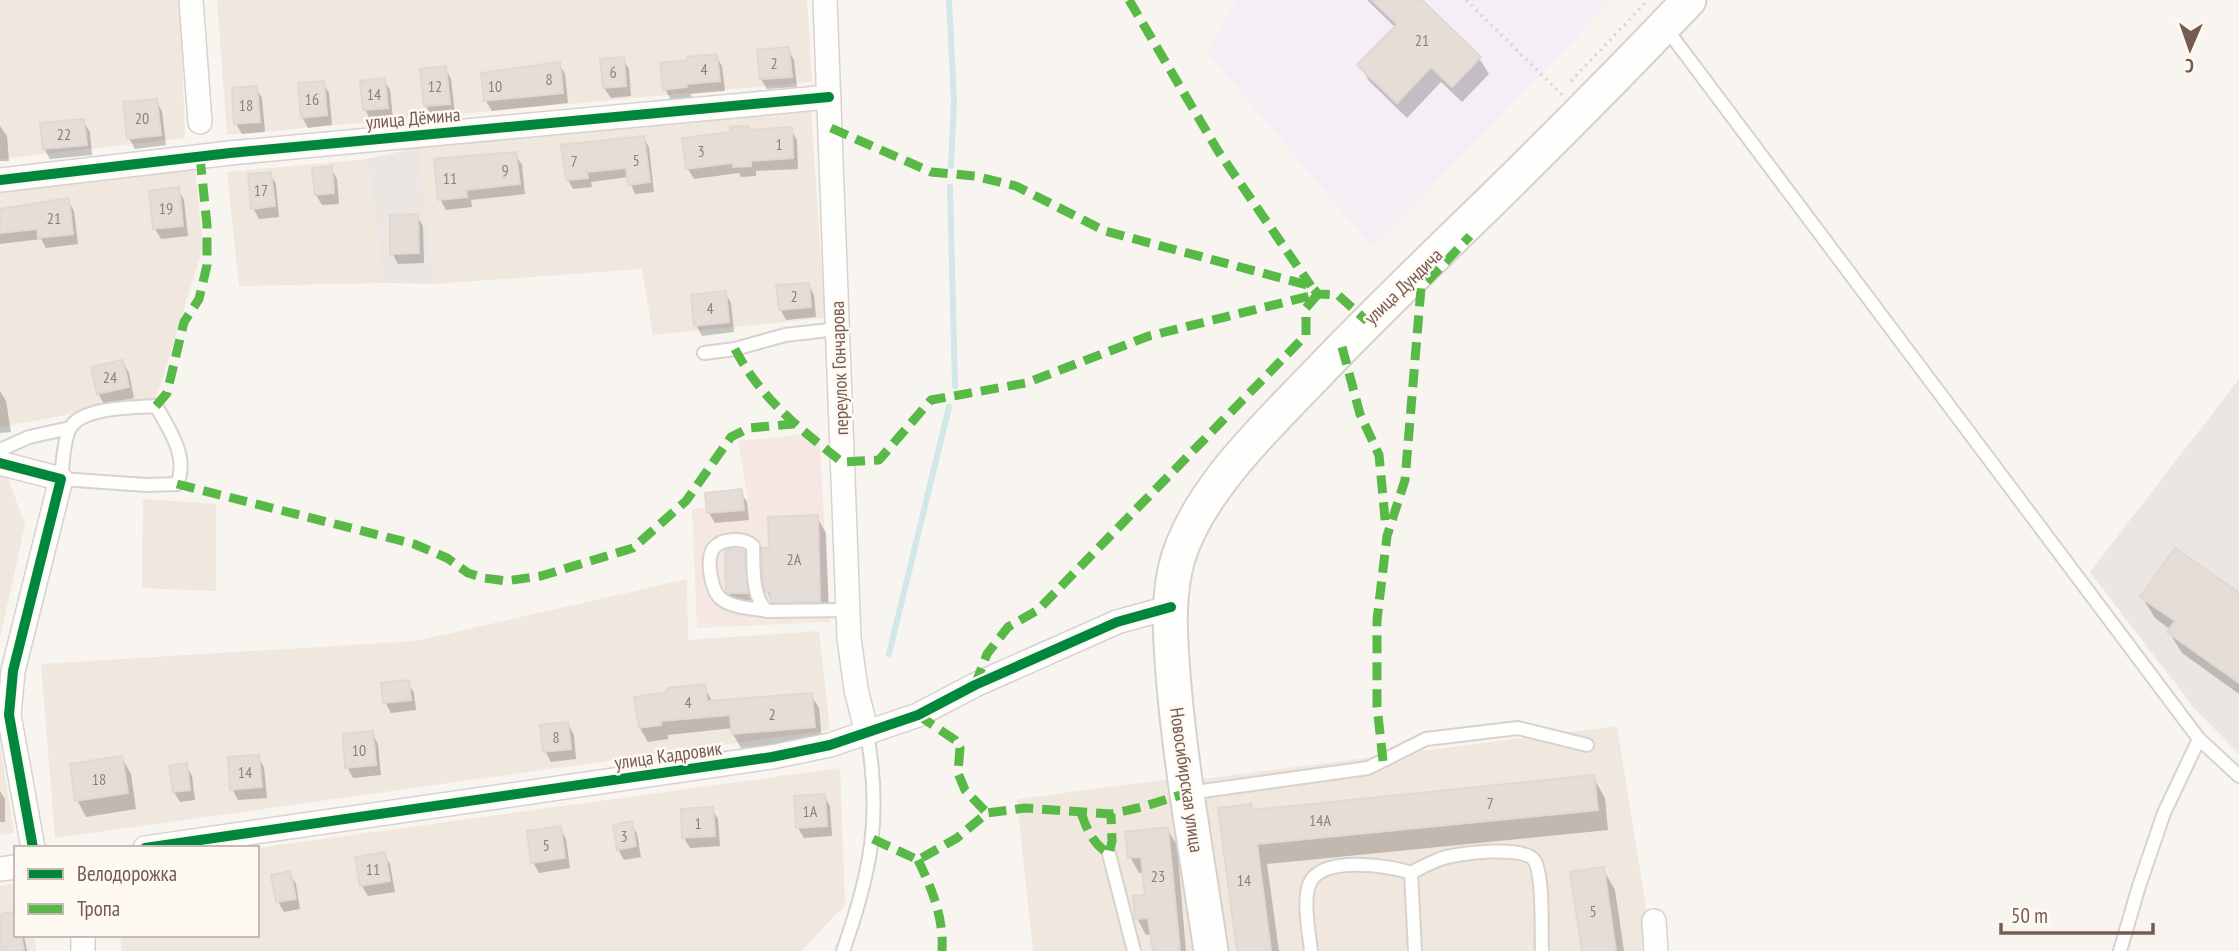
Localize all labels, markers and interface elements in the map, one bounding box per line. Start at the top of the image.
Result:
north arrow [2155,14,2225,84]
house number: 21 [1415,30,1429,50]
house number: 2 [770,53,778,73]
text: С [2184,54,2194,78]
house number: 4 [700,59,708,79]
house number: 6 [609,62,617,82]
house number: 8 [545,69,553,89]
house number: 12 [428,76,442,96]
house number: 10 [488,76,502,96]
house number: 14 [367,84,381,104]
house number: 16 [305,89,319,109]
house number: 18 [239,95,253,115]
street label: улица Дёмина [365,102,461,134]
house number: 20 [135,108,149,128]
house number: 22 [57,124,71,144]
house number: 1 [775,134,783,154]
house number: 3 [697,141,705,161]
house number: 5 [632,150,640,170]
house number: 7 [570,151,578,171]
house number: 9 [501,160,509,180]
house number: 11 [443,168,457,188]
house number: 17 [254,180,268,200]
house number: 19 [159,198,173,218]
house number: 21 [47,208,61,228]
street label: улица Дундича [1359,243,1447,329]
house number: 2 [790,286,798,306]
house number: 4 [706,298,714,318]
street label: переулок Гончарова [825,300,853,436]
house number: 24 [103,367,117,387]
house number: 2А [787,549,802,569]
house number: 4 [684,692,692,712]
house number: 2 [768,704,776,724]
street label: Новосибирская улица [1165,706,1209,854]
house number: 8 [552,727,560,747]
street label: улица Кадровик [613,736,724,774]
house number: 10 [352,740,366,760]
house number: 14 [238,762,252,782]
house number: 18 [92,769,106,789]
house number: 7 [1486,793,1494,813]
house number: 1А [803,801,818,821]
house number: 14А [1309,810,1331,830]
house number: 1 [694,813,702,833]
house number: 3 [620,826,628,846]
house number: 5 [542,835,550,855]
legend [14,846,259,937]
house number: 11 [366,859,380,879]
text: Велодорожка [77,860,177,887]
house number: 23 [1151,866,1165,886]
house number: 14 [1237,870,1251,890]
scale bar [2001,892,2153,936]
text: Тропа [77,895,120,922]
house number: 5 [1589,901,1597,921]
text: 50 m [2011,902,2048,929]

